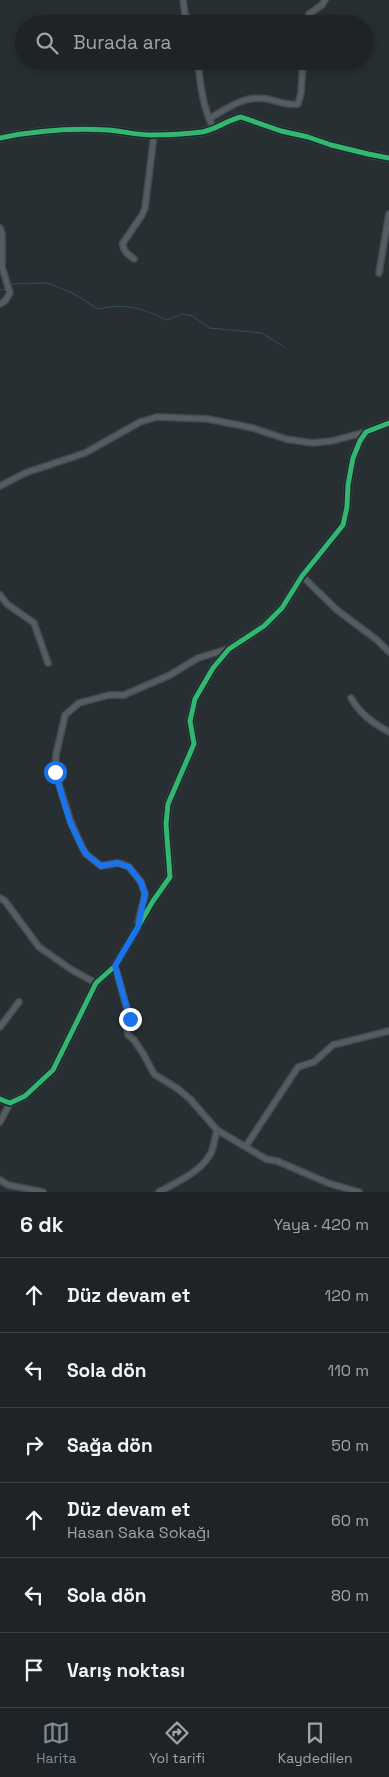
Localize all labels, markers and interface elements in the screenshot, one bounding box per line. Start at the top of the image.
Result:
search box [15,15,374,70]
icon: search [33,29,61,57]
text: Burada ara [73,30,171,55]
route start [44,761,67,784]
route end [119,1008,142,1031]
text: 6 dk [20,1211,64,1238]
text: Yaya · 420 m [274,1214,369,1235]
icon: ahead [20,1281,48,1309]
text: Düz devam et [67,1283,190,1308]
text: 120 m [325,1285,369,1306]
icon: left [20,1356,48,1384]
text: Sola dön [67,1358,146,1383]
text: 110 m [327,1360,369,1381]
icon: right [20,1431,48,1459]
text: Sağa dön [67,1433,153,1458]
text: 50 m [331,1435,369,1456]
text: Düz devam et [67,1497,190,1522]
icon: ahead [20,1506,48,1534]
text: 60 m [331,1510,369,1531]
text: Hasan Saka Sokağı [67,1522,210,1543]
icon: left [20,1581,48,1609]
text: Sola dön [67,1583,146,1608]
text: 80 m [331,1585,369,1606]
icon: arrive [20,1656,48,1684]
text: Varış noktası [67,1658,185,1683]
tab: Harita [36,1719,77,1767]
tab: Yol tarifi [149,1719,205,1767]
tab: Kaydedilen [278,1719,353,1767]

